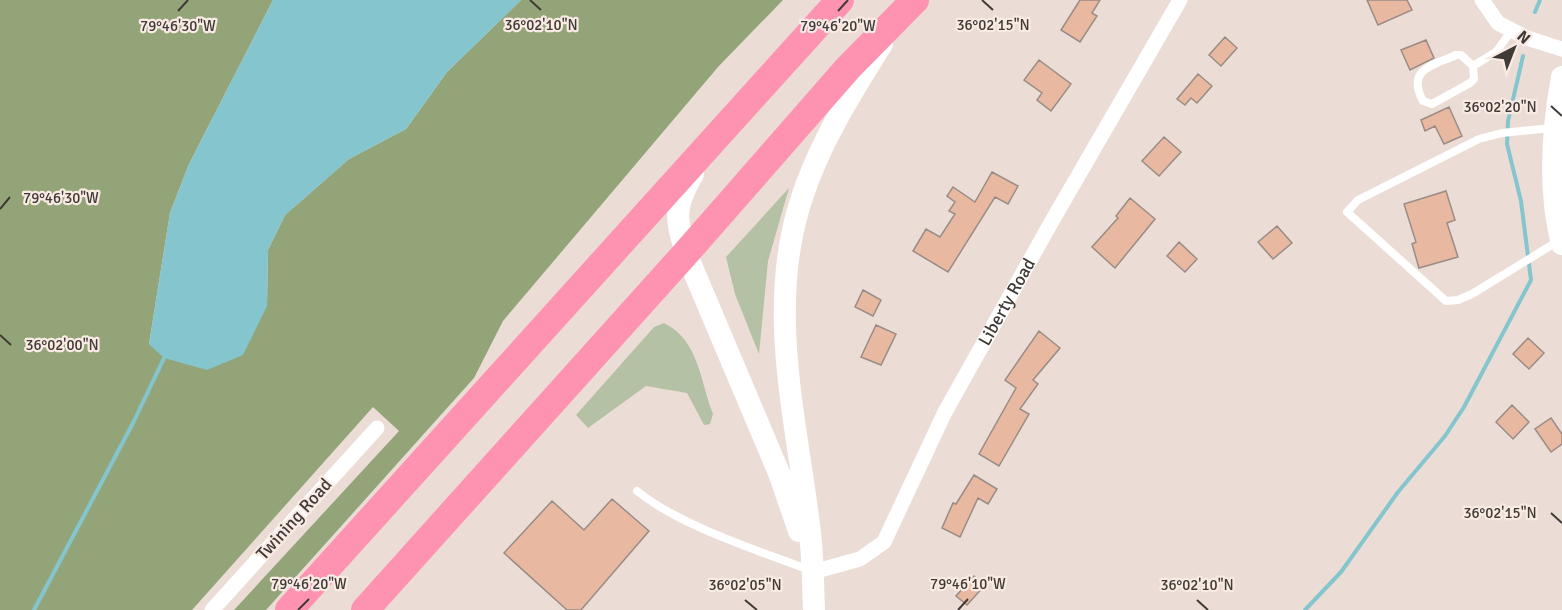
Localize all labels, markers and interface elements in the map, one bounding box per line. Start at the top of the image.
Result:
text: 36°02'10"N [504,16,578,34]
text: 36°02'15"N [956,16,1030,34]
text: 79°46'30"W [140,17,216,35]
text: 79°46'20"W [800,17,876,35]
north arrow [1484,18,1544,78]
text: N [1513,26,1534,49]
text: 36°02'20"N [1463,98,1537,116]
text: 79°46'30"W [23,189,99,207]
street label: Liberty Road [973,254,1040,349]
text: 36°02'00"N [25,336,99,354]
street label: Twining Road [252,474,336,564]
text: 36°02'15"N [1463,504,1537,522]
text: 79°46'20"W [271,575,347,593]
text: 79°46'10"W [930,575,1006,593]
text: 36°02'05"N [708,576,782,594]
text: 36°02'10"N [1160,576,1234,594]

